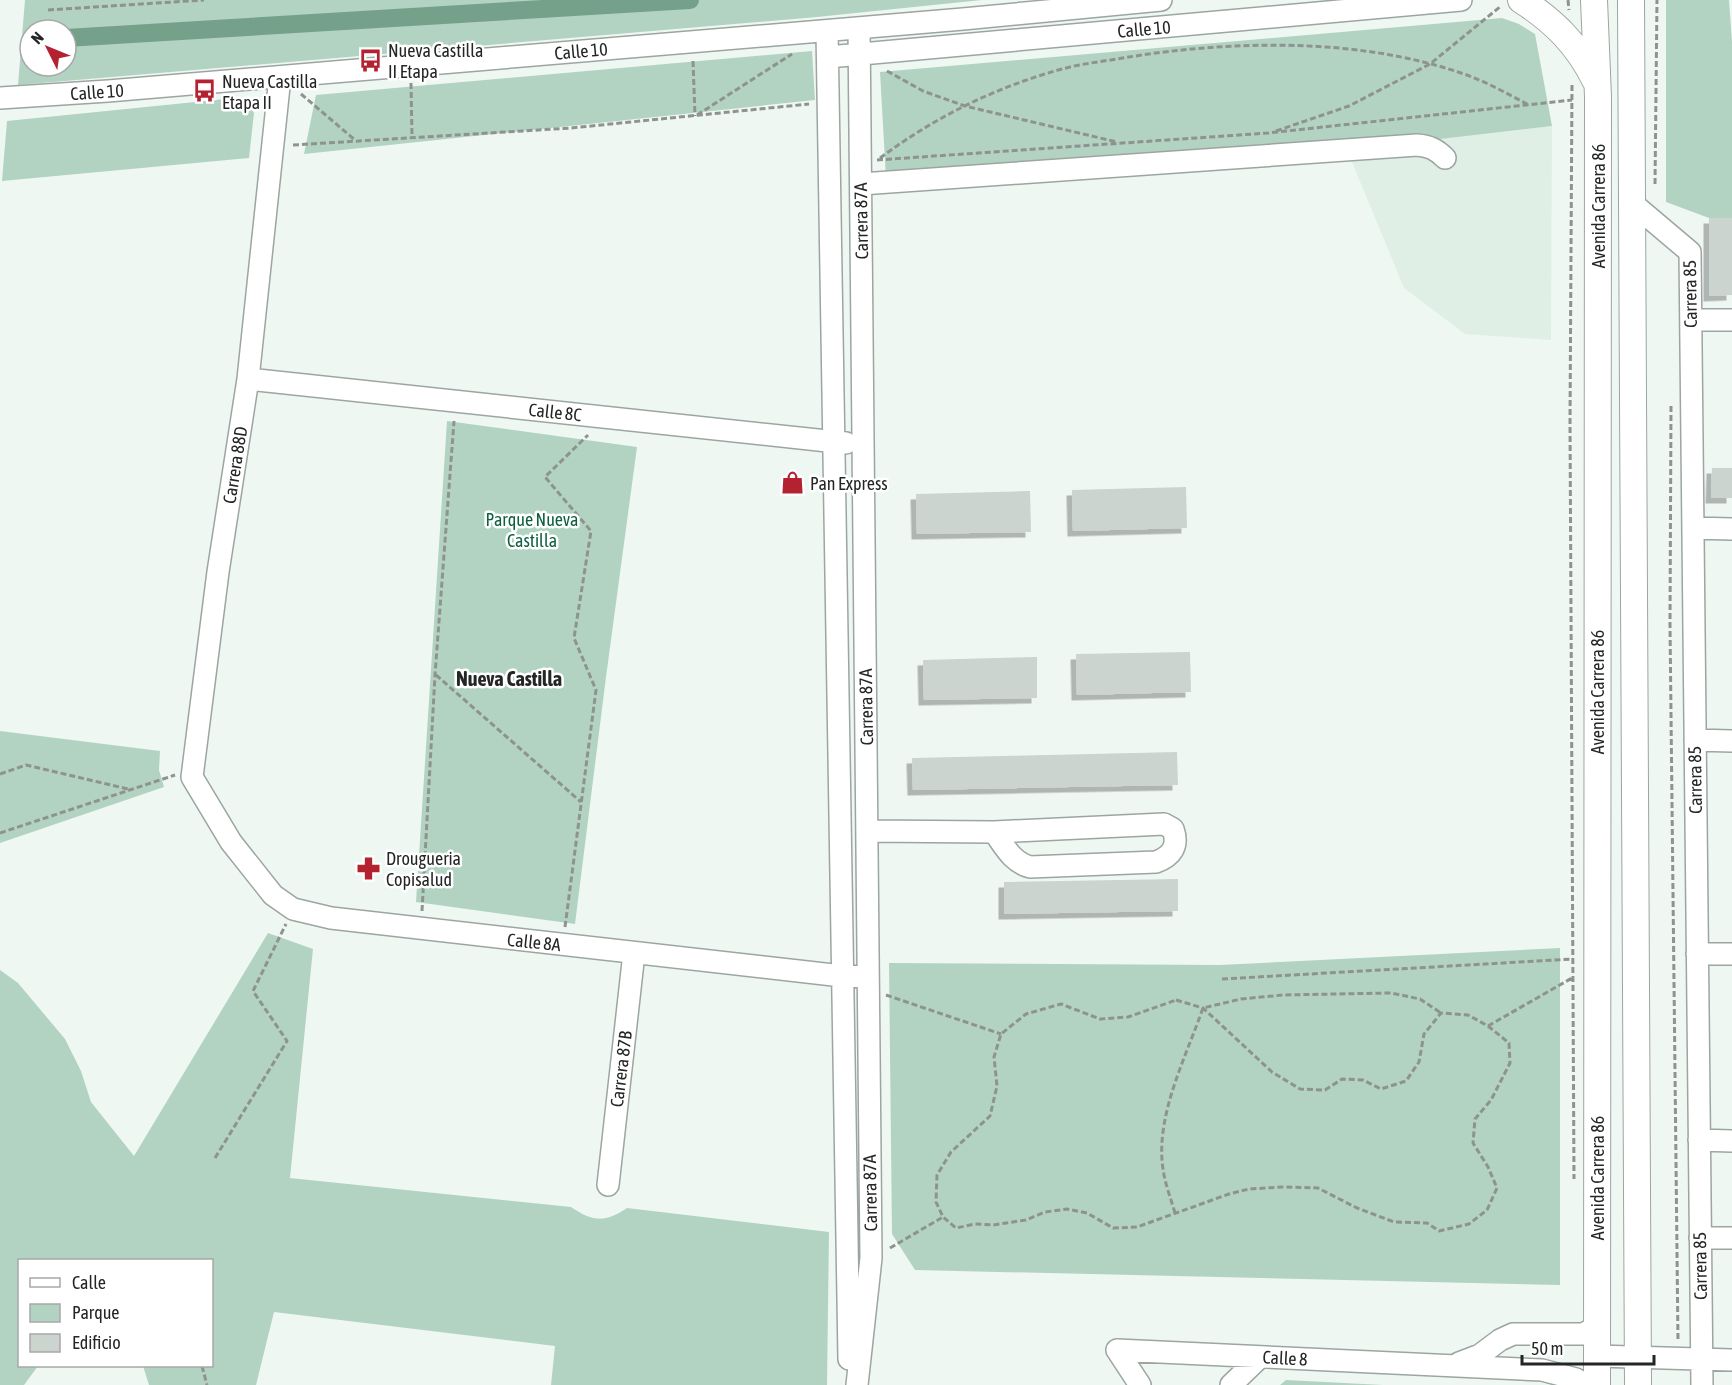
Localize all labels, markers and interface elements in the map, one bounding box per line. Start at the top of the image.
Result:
street label: Calle 10 [1116,16,1172,42]
north arrow [18,18,78,78]
text: N [27,28,47,47]
street label: Calle 10 [553,38,609,64]
place label: Nueva Castilla II Etapa [388,40,483,82]
bus stop icon: Nueva Castilla II Etapa [357,47,383,73]
place label: Nueva Castilla Etapa II [222,71,317,113]
bus stop icon: Nueva Castilla Etapa II [191,78,217,104]
street label: Calle 10 [70,80,124,104]
street label: Avenida Carrera 86 [1588,144,1609,268]
street label: Carrera 87A [850,182,872,260]
street label: Carrera 85 [1679,260,1701,328]
street label: Calle 8C [528,399,582,425]
street label: Carrera 88D [219,425,251,505]
shop icon: Pan Express [779,470,805,496]
place label: Pan Express [810,473,888,494]
park label: Parque Nueva Castilla [486,509,578,551]
street label: Avenida Carrera 86 [1587,630,1608,754]
district label: Nueva Castilla [456,667,562,690]
street label: Carrera 87A [855,668,877,746]
street label: Carrera 85 [1684,746,1706,814]
place label: Drougueria Copisalud [386,848,461,890]
pharmacy icon: Drougueria Copisalud [355,855,381,881]
street label: Calle 8A [506,929,562,955]
street label: Carrera 87B [606,1029,636,1108]
street label: Avenida Carrera 86 [1587,1116,1608,1240]
street label: Carrera 87A [859,1154,881,1232]
street label: Carrera 85 [1689,1232,1711,1300]
legend [18,1259,213,1367]
text: Calle [72,1272,106,1293]
text: Parque [72,1302,120,1323]
scale bar [1522,1328,1654,1366]
text: Edificio [72,1332,121,1353]
text: 50 m [1531,1338,1563,1359]
street label: Calle 8 [1262,1346,1308,1370]

